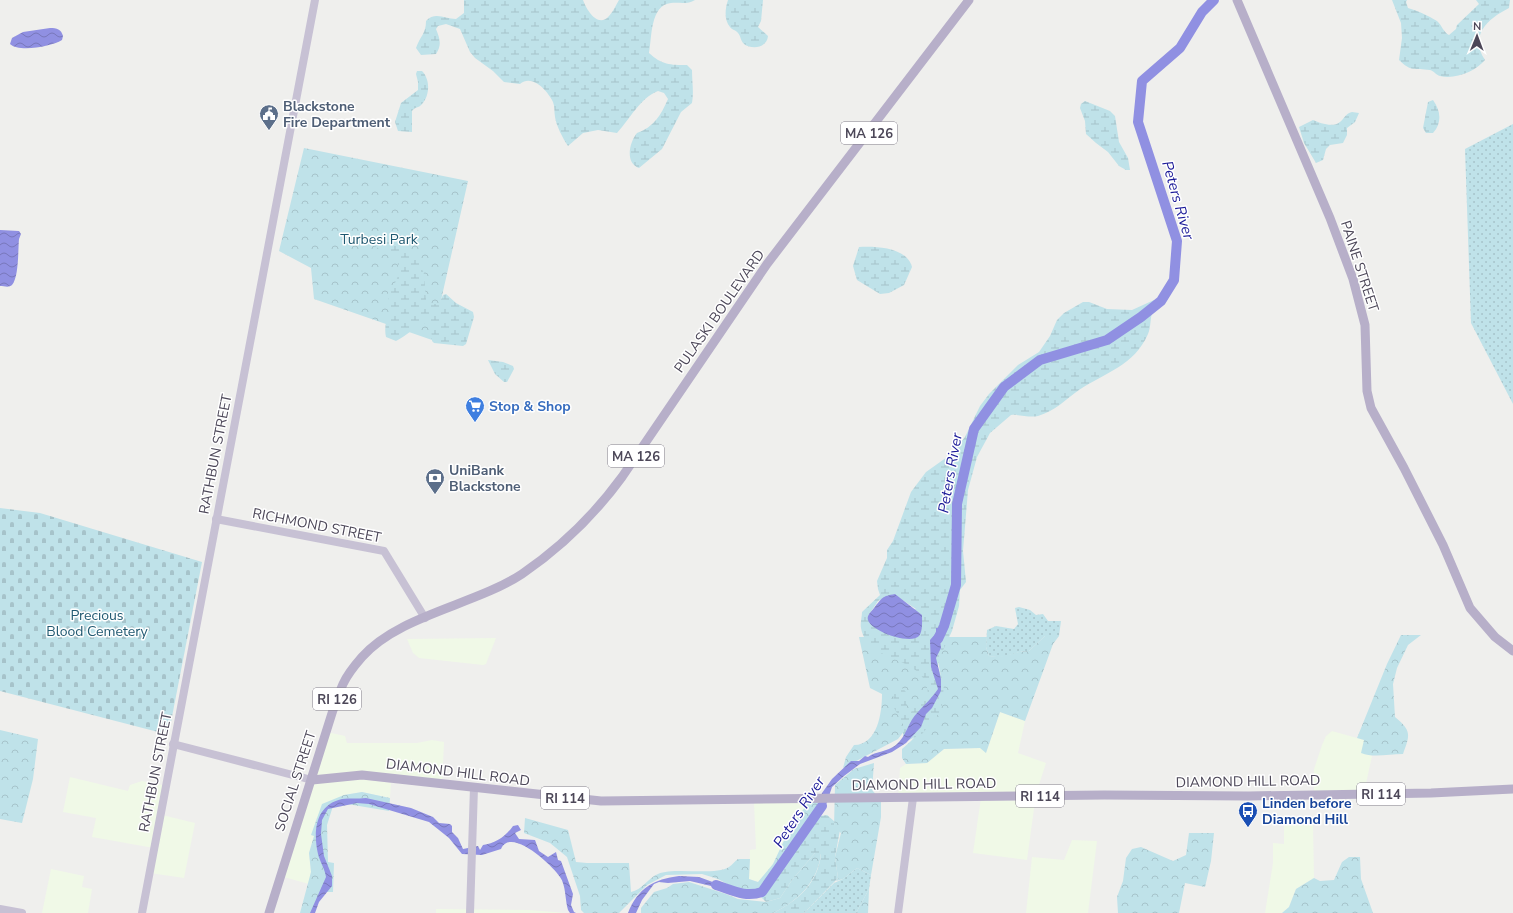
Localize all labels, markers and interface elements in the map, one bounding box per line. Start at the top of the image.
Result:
north arrow [1457,16,1497,56]
text: N [1473,19,1481,34]
place label: Blackstone Fire Department [283,97,391,132]
public building icon: Blackstone Fire Department [258,103,280,131]
road number: MA 126 [841,122,897,144]
water label: Peters River [1157,158,1199,242]
street label: PAINE STREET [1336,218,1383,315]
park label: Turbesi Park [340,230,419,249]
street label: PULASKI BOULEVARD [670,246,769,377]
street label: RATHBUN STREET [195,392,237,516]
supermarket icon: Stop & Shop [464,395,486,423]
place label: Stop & Shop [489,397,571,416]
water label: Peters River [933,431,967,515]
road number: MA 126 [608,445,664,467]
place label: UniBank Blackstone [449,461,521,496]
bank icon: UniBank Blackstone [424,467,446,495]
street label: RICHMOND STREET [251,504,383,547]
park label: Precious Blood Cemetery [46,606,149,641]
road number: RI 126 [313,688,361,710]
street label: RATHBUN STREET [135,710,177,834]
street label: SOCIAL STREET [270,728,321,834]
street label: DIAMOND HILL ROAD [385,754,531,791]
street label: DIAMOND HILL ROAD [1175,771,1321,792]
water label: Peters River [769,772,830,851]
street label: DIAMOND HILL ROAD [851,774,997,795]
road number: RI 114 [1357,783,1405,805]
road number: RI 114 [1016,785,1064,807]
road number: RI 114 [541,787,589,809]
place label: Linden before Diamond Hill [1262,794,1352,829]
bus stop icon: Linden before Diamond Hill [1237,800,1259,828]

